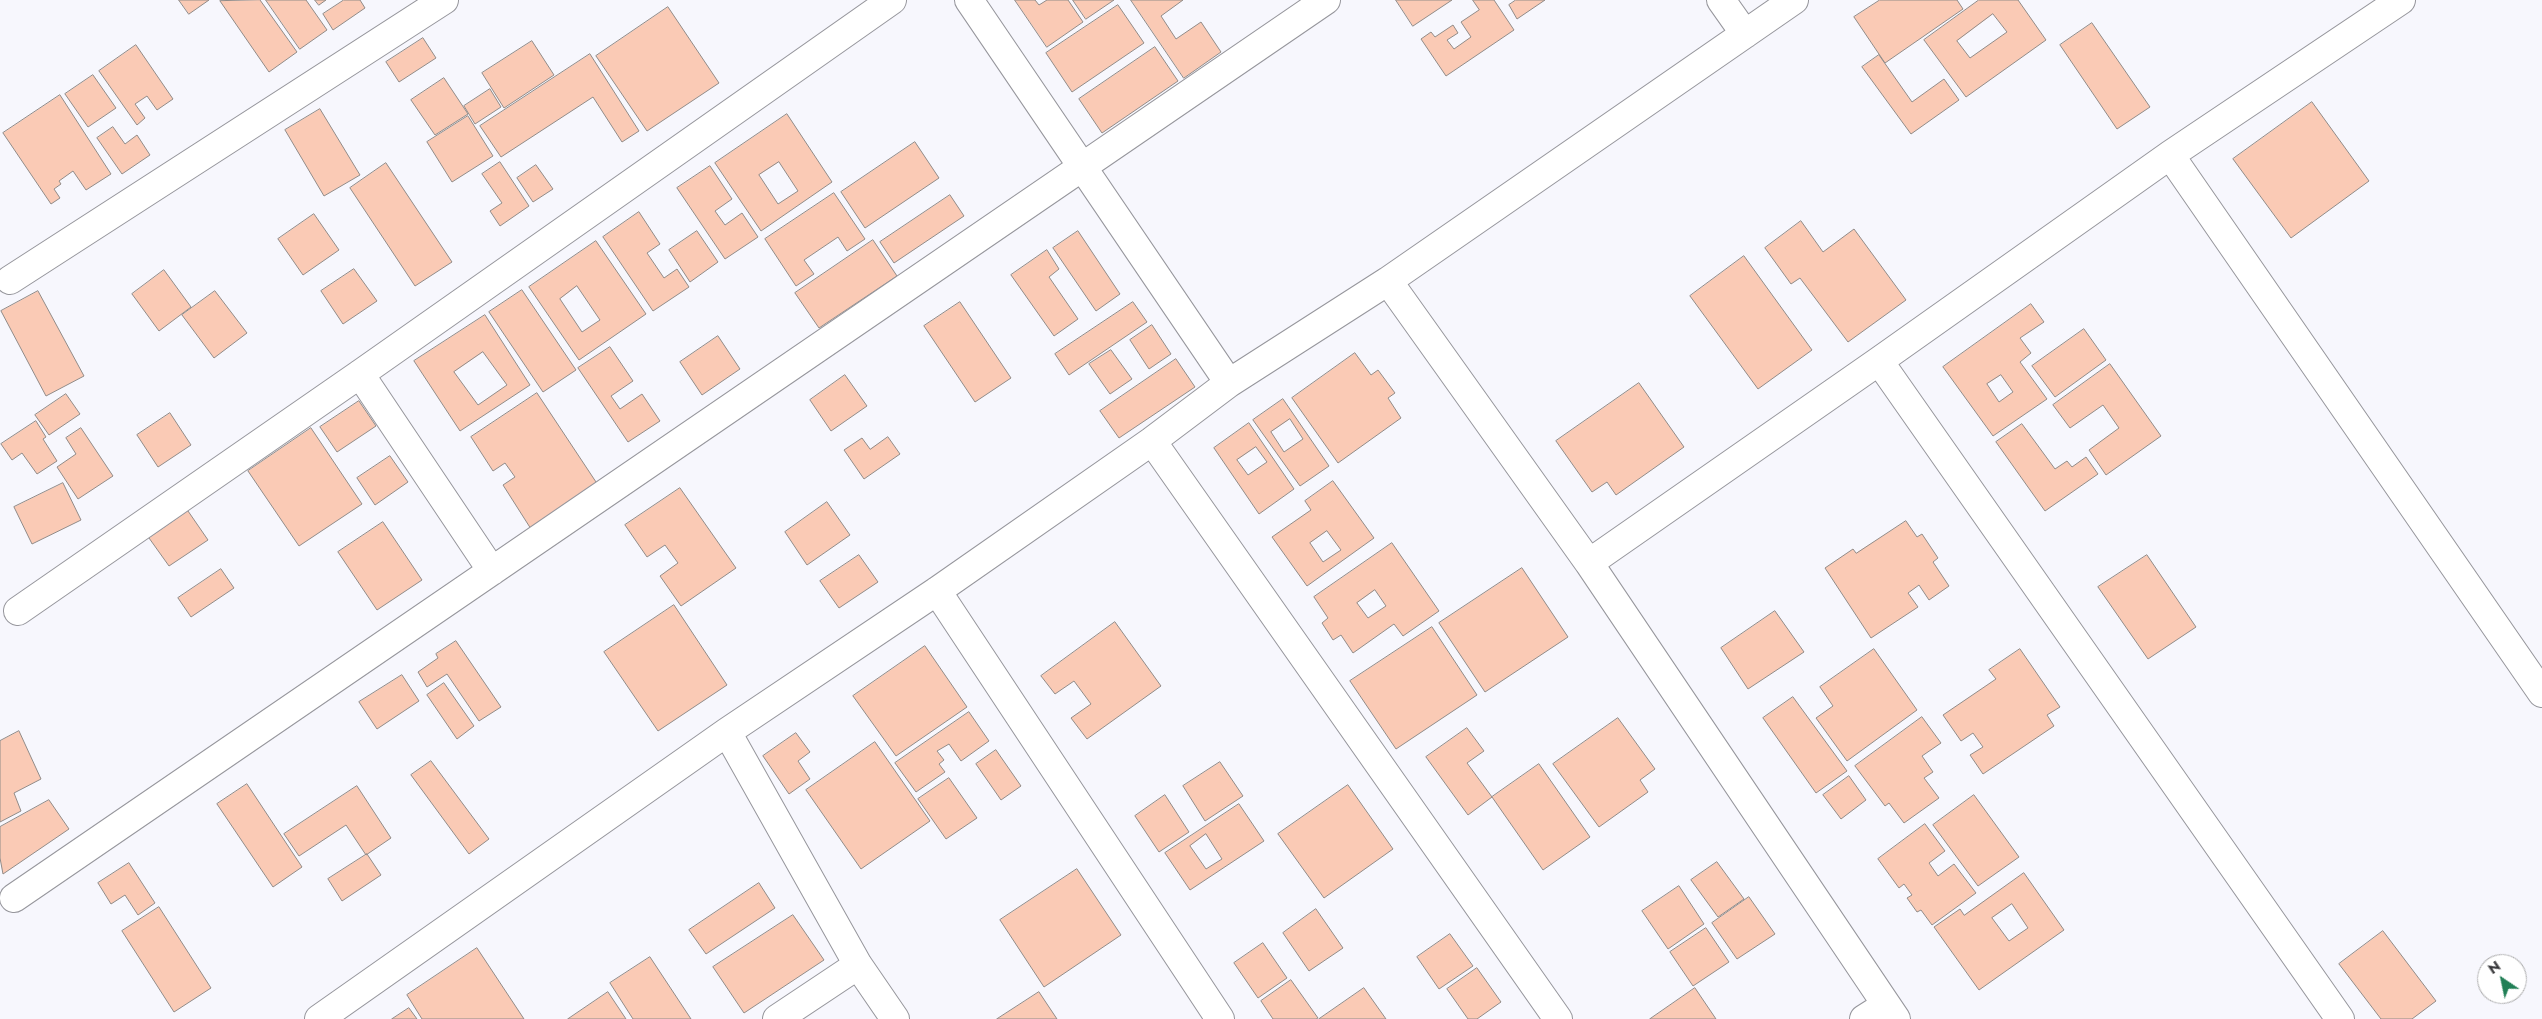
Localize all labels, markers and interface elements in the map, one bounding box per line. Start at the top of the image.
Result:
north arrow [2477,954,2527,1004]
text: N [2484,956,2504,979]

